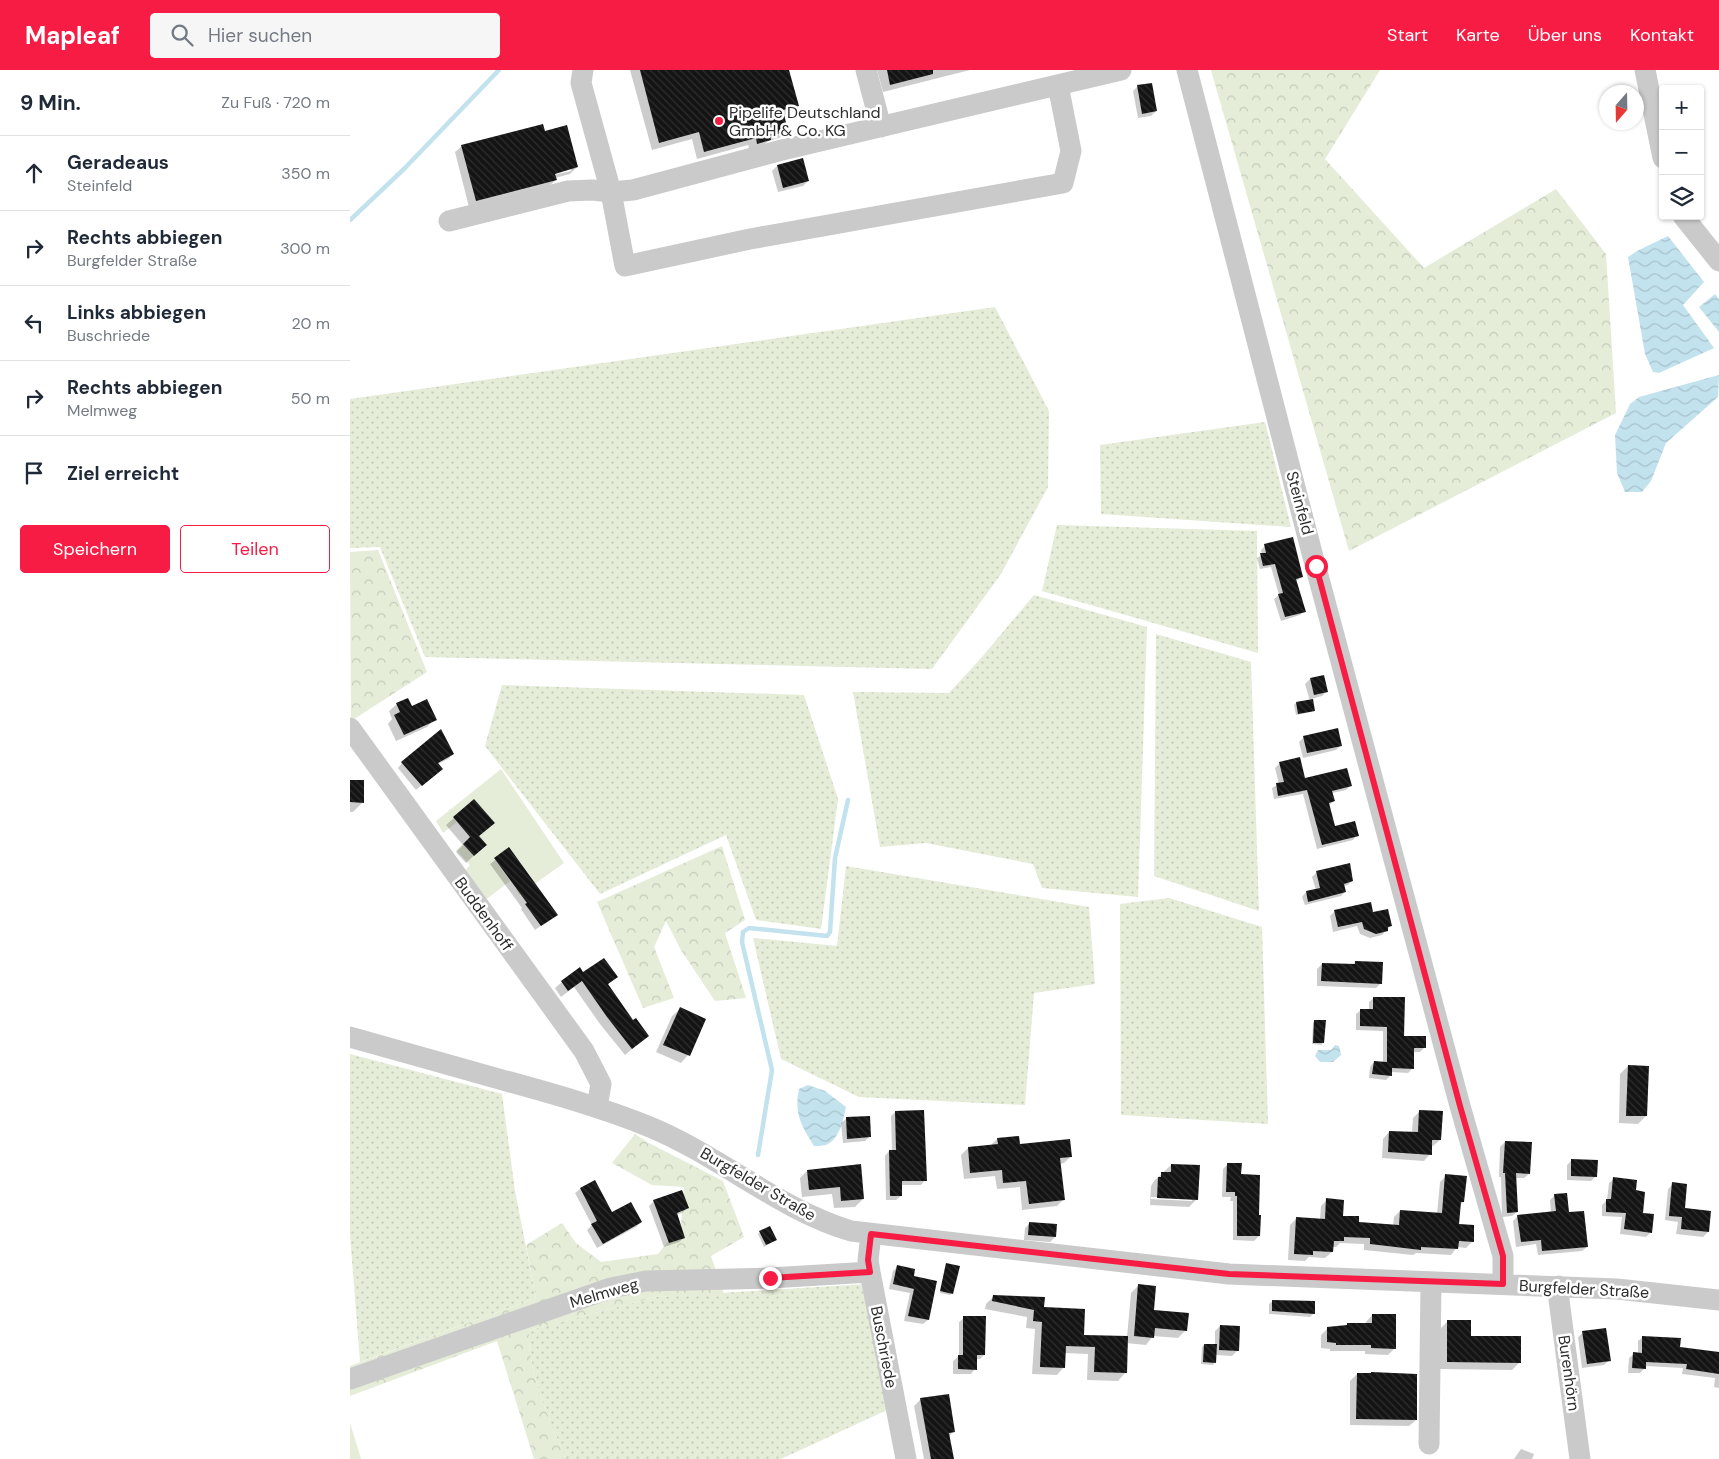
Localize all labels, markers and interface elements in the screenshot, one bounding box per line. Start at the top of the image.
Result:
search box [150,13,500,58]
text: Mapleaf [25,20,120,51]
icon: search [168,21,196,49]
text: Hier suchen [208,23,312,48]
text: Start [1387,23,1428,47]
text: Karte [1456,23,1500,47]
text: Über uns [1528,23,1602,47]
text: Kontakt [1630,23,1694,47]
north arrow [1599,85,1644,130]
map controls [1659,85,1704,220]
button: + [1659,85,1704,130]
text: 9 Min. [20,89,81,117]
text: Zu Fuß · 720 m [221,92,330,113]
place label: Pipelife Deutschland GmbH & Co. KG [729,102,881,141]
marker: Pipelife Deutschland GmbH & Co. KG [713,115,725,127]
button: − [1659,130,1704,175]
text: Geradeaus [67,150,169,175]
icon: ahead [20,159,48,187]
text: 350 m [281,163,330,184]
text: Steinfeld [67,175,132,196]
button: layers [1659,175,1704,220]
text: Rechts abbiegen [67,225,222,250]
icon: right [20,234,48,262]
text: 300 m [280,238,330,259]
text: Burgfelder Straße [67,250,197,271]
text: Links abbiegen [67,300,206,325]
icon: left [20,309,48,337]
text: 20 m [291,313,330,334]
text: Buschriede [67,325,150,346]
text: Rechts abbiegen [67,375,222,400]
icon: right [20,384,48,412]
text: 50 m [291,388,330,409]
text: Melmweg [67,400,137,421]
icon: arrive [20,459,48,487]
text: Ziel erreicht [67,461,179,486]
street label: Steinfeld [1281,469,1319,537]
button: Speichern [20,525,170,573]
button: Teilen [180,525,330,573]
route start [1305,555,1328,578]
street label: Buddenhoff [450,873,518,955]
street label: Burgfelder Straße [696,1142,820,1226]
route end [759,1267,782,1290]
street label: Melmweg [567,1273,641,1313]
street label: Burgfelder Straße [1518,1275,1650,1303]
street label: Buschriede [866,1304,902,1390]
street label: Burenhörn [1553,1334,1585,1412]

